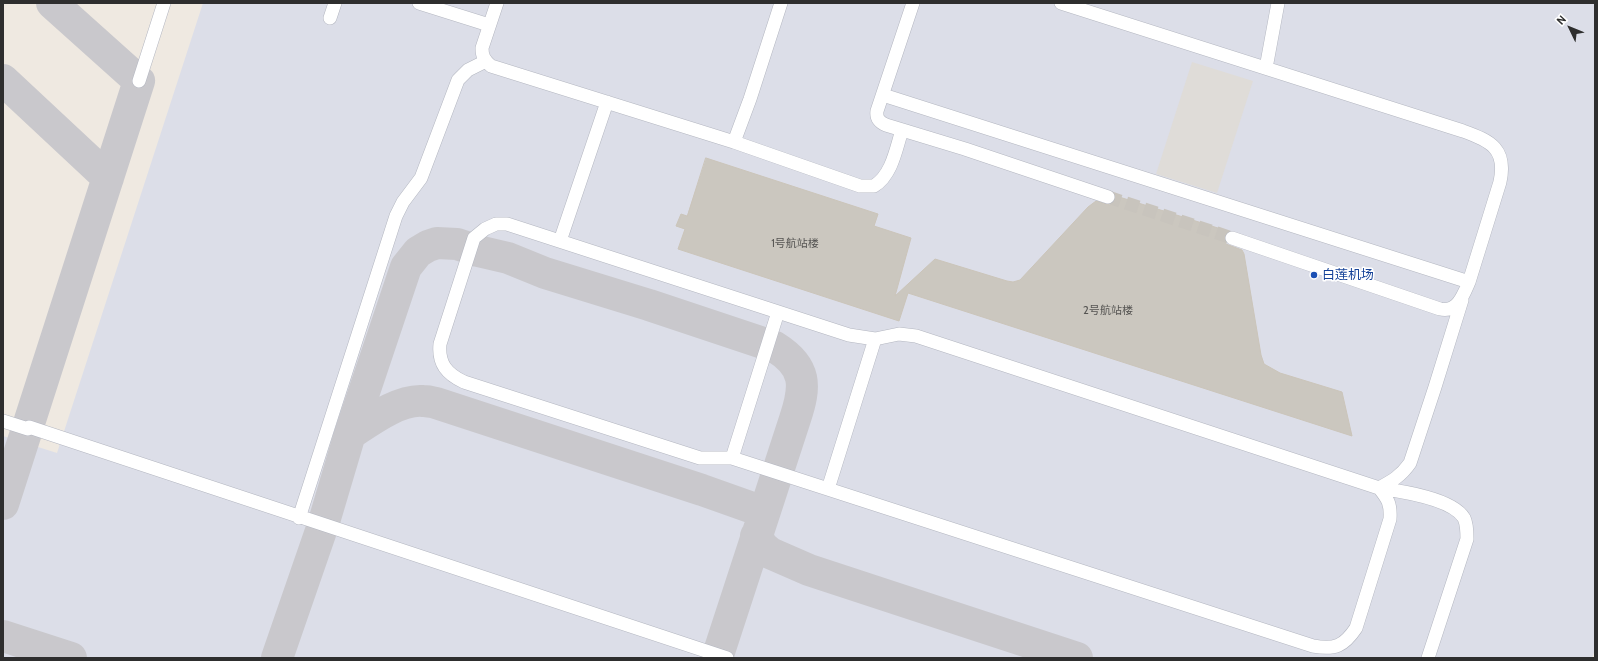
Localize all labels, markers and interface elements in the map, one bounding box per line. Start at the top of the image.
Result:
north arrow [1550,8,1590,48]
text: N [1553,12,1569,27]
house number: 1号航站楼 [771,237,819,251]
place label: 白莲机场 [1322,267,1374,283]
marker: 白莲机场 [1309,270,1319,280]
house number: 2号航站楼 [1083,304,1133,318]

